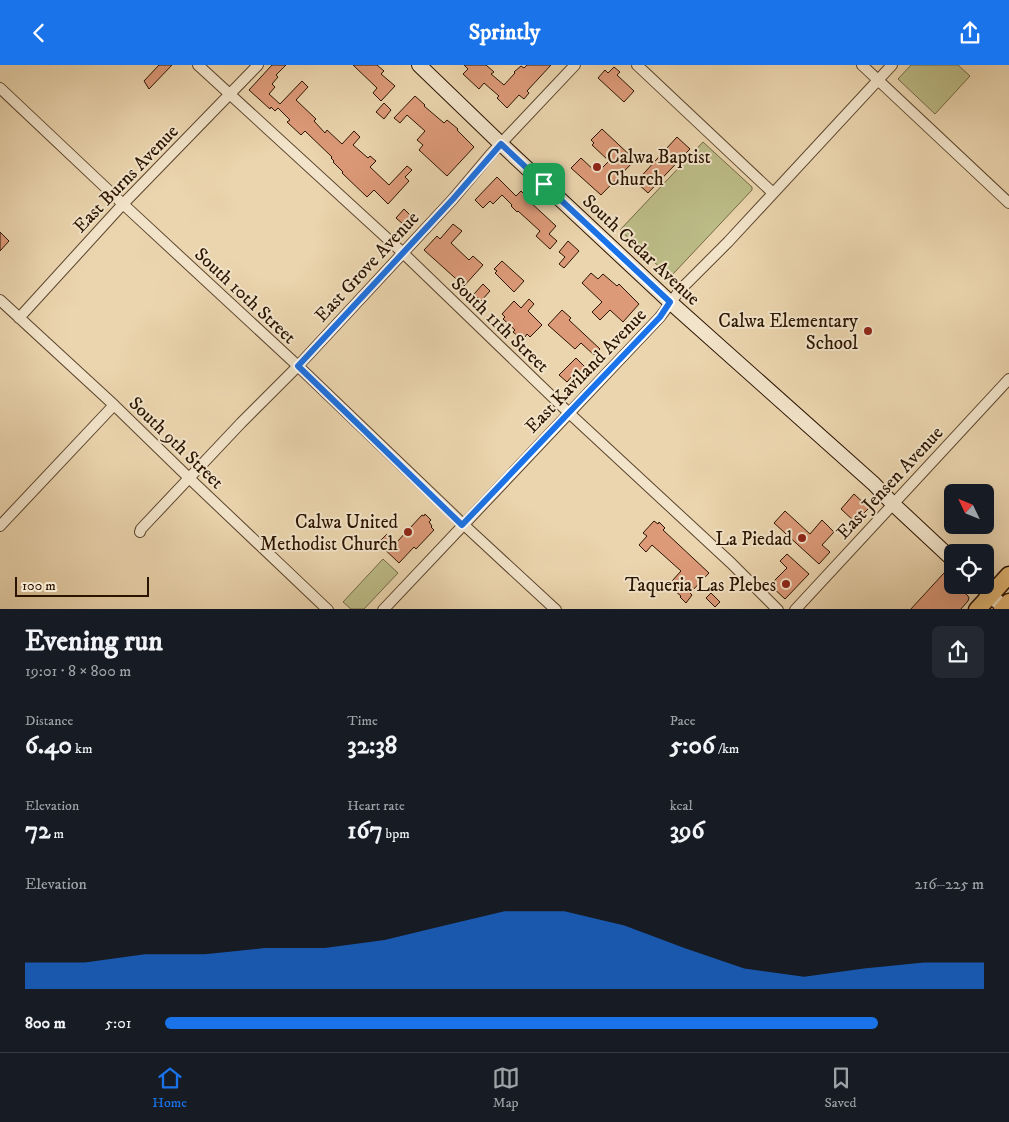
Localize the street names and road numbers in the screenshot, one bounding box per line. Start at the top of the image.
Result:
street label: East Burns Avenue [69,120,184,238]
street label: South Cedar Avenue [577,190,705,311]
street label: East Grove Avenue [310,207,424,327]
street label: South 10th Street [189,243,301,349]
street label: South 11th Street [446,273,554,378]
street label: East Kaviland Avenue [521,304,652,438]
street label: South 9th Street [124,392,228,494]
street label: East Jensen Avenue [832,422,948,544]

